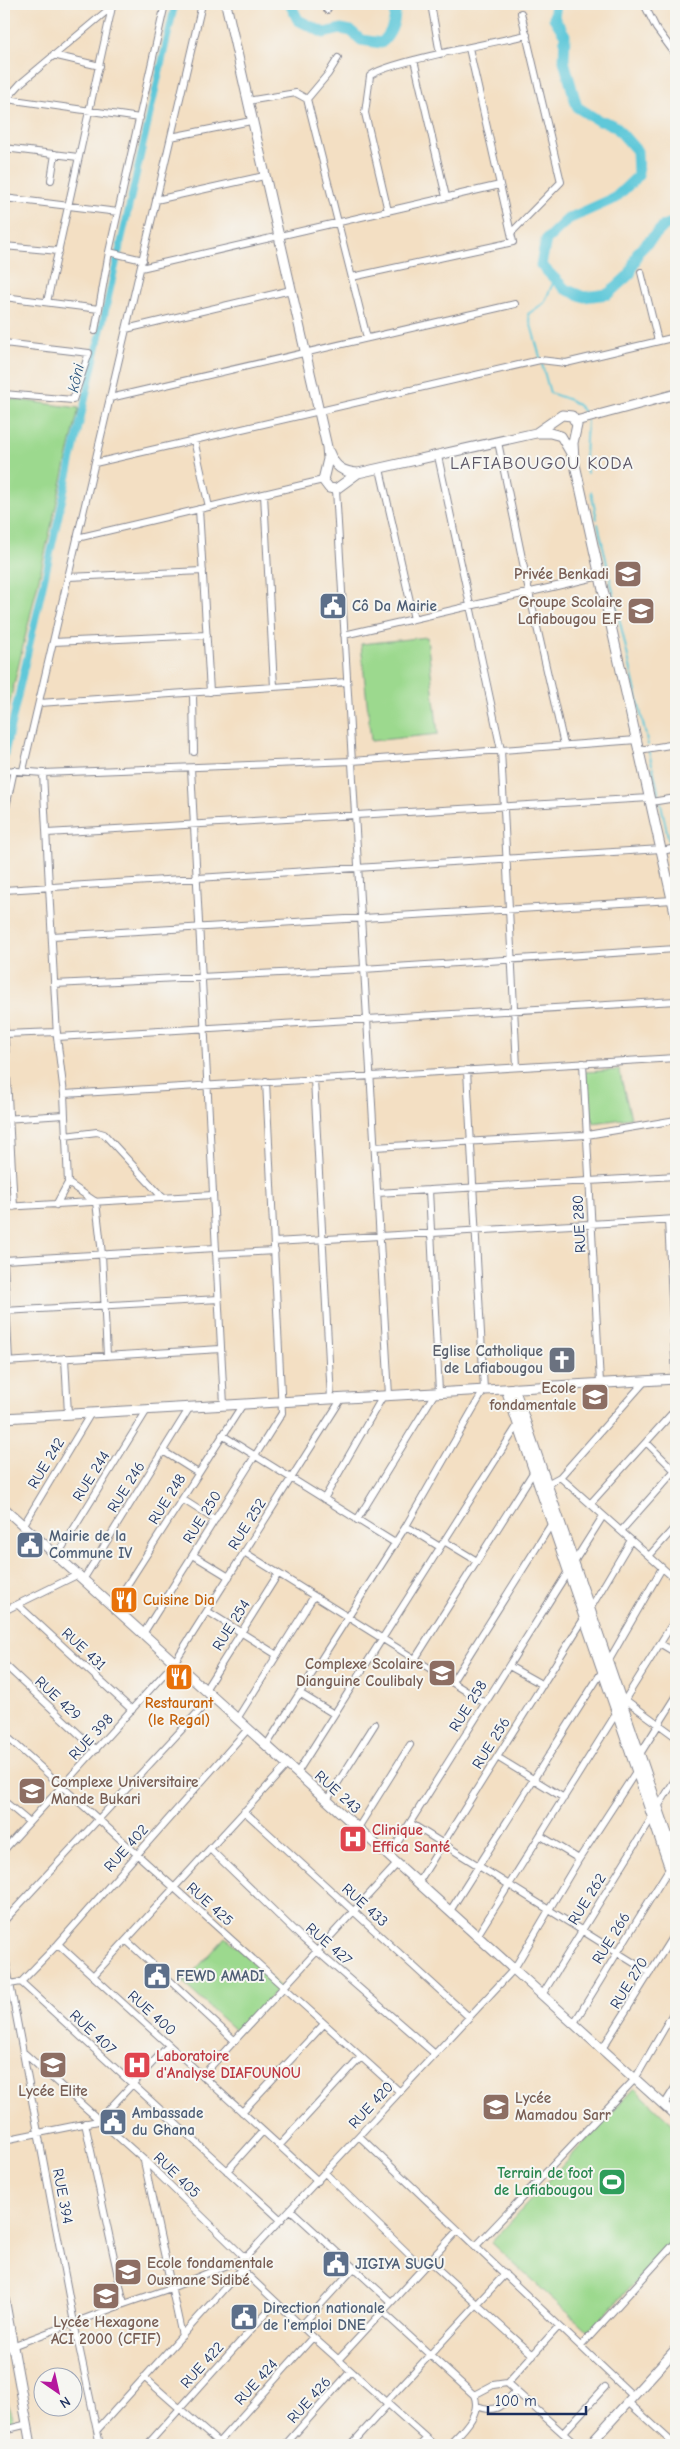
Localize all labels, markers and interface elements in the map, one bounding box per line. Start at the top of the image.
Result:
water label: kôni [64,362,88,394]
district label: LAFIABOUGOU KODA [450,453,634,474]
school or university icon: Privée Benkadi [613,559,643,589]
place label: Privée Benkadi [514,565,609,583]
public building icon: Cô Da Mairie [318,591,348,621]
place label: Groupe Scolaire Lafiabougou E.F [518,593,622,628]
school or university icon: Groupe Scolaire Lafiabougou E.F [626,596,656,626]
place label: Cô Da Mairie [352,597,437,615]
street label: RUE 280 [568,1195,590,1253]
place label: Eglise Catholique de Lafiabougou [432,1342,543,1377]
church icon: Eglise Catholique de Lafiabougou [547,1345,577,1375]
place label: Ecole fondamentale [489,1379,576,1414]
school or university icon: Ecole fondamentale [580,1382,610,1412]
street label: RUE 242 [24,1434,68,1492]
street label: RUE 244 [69,1448,113,1504]
street label: RUE 246 [103,1458,149,1516]
street label: RUE 248 [144,1470,190,1528]
street label: RUE 250 [179,1487,225,1547]
street label: RUE 252 [224,1495,270,1553]
place label: Mairie de la Commune IV [49,1527,132,1562]
public building icon: Mairie de la Commune IV [15,1530,45,1560]
restaurant icon: Cuisine Dia [109,1585,139,1615]
place label: Cuisine Dia [143,1591,215,1609]
street label: RUE 254 [208,1596,254,1654]
street label: RUE 431 [58,1624,110,1674]
place label: Complexe Scolaire Dianguine Coulibaly [296,1655,423,1690]
school or university icon: Complexe Scolaire Dianguine Coulibaly [427,1658,457,1688]
restaurant icon: Restaurant (le Regal) [164,1662,194,1692]
street label: RUE 429 [31,1672,85,1724]
street label: RUE 258 [445,1677,491,1735]
place label: Restaurant (le Regal) [145,1694,214,1729]
street label: RUE 398 [65,1710,117,1764]
street label: RUE 256 [468,1714,514,1772]
street label: RUE 243 [311,1767,365,1817]
place label: Complexe Universitaire Mande Bukari [51,1773,198,1808]
school or university icon: Complexe Universitaire Mande Bukari [17,1776,47,1806]
street label: RUE 402 [100,1821,152,1875]
place label: Clinique Effica Santé [372,1821,450,1856]
hospital icon: Clinique Effica Santé [338,1824,368,1854]
street label: RUE 262 [564,1870,610,1928]
street label: RUE 425 [183,1878,237,1930]
street label: RUE 433 [338,1880,392,1930]
street label: RUE 266 [588,1909,634,1967]
street label: RUE 427 [302,1919,356,1969]
street label: RUE 270 [606,1954,652,2012]
public building icon: FEWD AMADI [142,1961,172,1991]
place label: FEWD AMADI [176,1967,265,1985]
street label: RUE 400 [124,1987,180,2039]
street label: RUE 407 [66,2006,120,2058]
place label: Laboratoire d'Analyse DIAFOUNOU [156,2047,301,2082]
school or university icon: Lycée Elite [38,2050,68,2080]
hospital icon: Laboratoire d'Analyse DIAFOUNOU [122,2050,152,2080]
street label: RUE 420 [345,2078,397,2132]
place label: Lycée Elite [18,2082,88,2100]
place label: Lycée Mamadou Sarr [515,2089,611,2124]
school or university icon: Lycée Mamadou Sarr [481,2092,511,2122]
place label: Ambassade du Ghana [132,2104,203,2139]
public building icon: Ambassade du Ghana [98,2107,128,2137]
street label: RUE 405 [150,2148,204,2202]
place label: Terrain de foot de Lafiabougou [494,2164,594,2199]
street label: RUE 394 [49,2167,77,2225]
sports icon: Terrain de foot de Lafiabougou [597,2167,627,2197]
public building icon: JIGIYA SUGU [321,2249,351,2279]
place label: Ecole fondamentale Ousmane Sidibé [147,2254,273,2289]
place label: JIGIYA SUGU [355,2255,444,2273]
school or university icon: Ecole fondamentale Ousmane Sidibé [113,2257,143,2287]
school or university icon: Lycée Hexagone ACI 2000 (CFIF) [91,2281,121,2311]
place label: Direction nationale de l'emploi DNE [263,2299,385,2334]
public building icon: Direction nationale de l'emploi DNE [229,2302,259,2332]
place label: Lycée Hexagone ACI 2000 (CFIF) [51,2313,161,2348]
street label: RUE 422 [176,2338,228,2392]
street label: RUE 424 [231,2355,281,2409]
north arrow [32,2366,82,2416]
street label: RUE 426 [283,2373,335,2427]
scale bar [488,2384,585,2416]
text: 100 m [495,2392,537,2410]
text: N [56,2393,74,2412]

